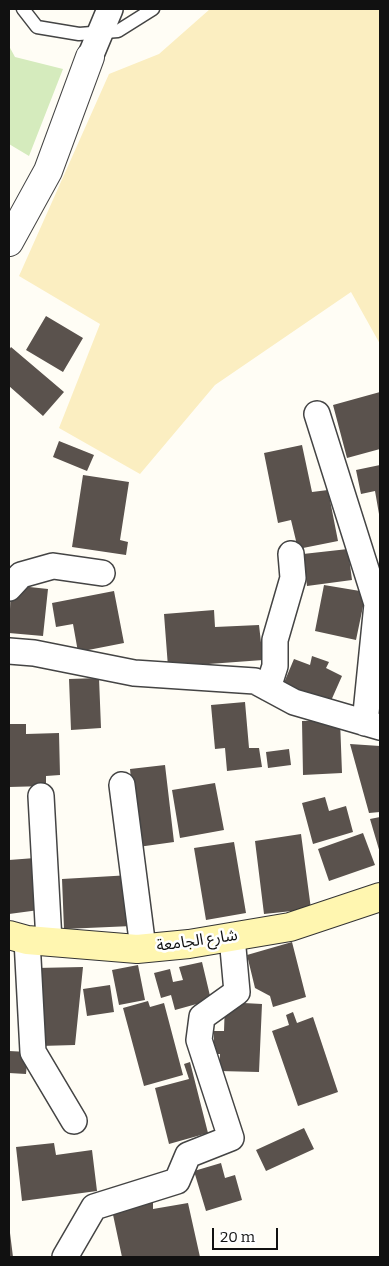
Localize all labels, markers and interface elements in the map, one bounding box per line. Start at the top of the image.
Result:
street label: شارع الجامعة [155,926,239,956]
scale bar [214,1218,280,1250]
text: 20 m [220,1228,255,1246]

